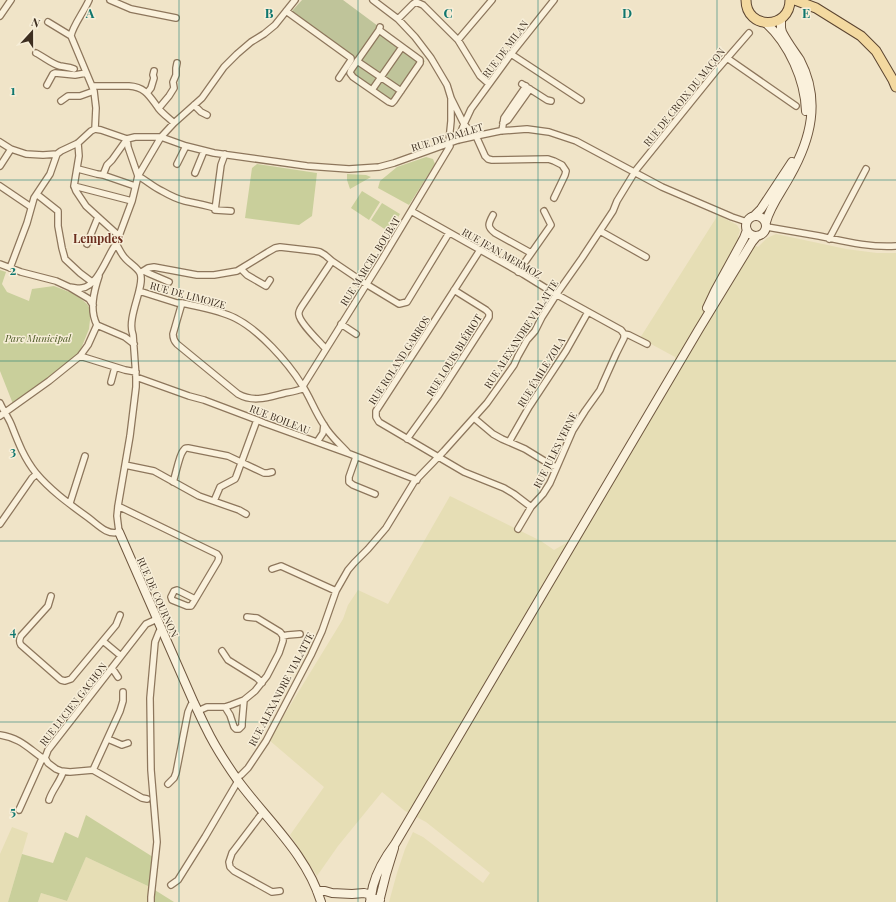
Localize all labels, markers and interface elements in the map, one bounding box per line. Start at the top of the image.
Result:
text: A [85,4,95,21]
text: B [265,4,274,21]
text: C [443,4,453,21]
text: D [622,4,632,21]
text: E [802,4,810,21]
north arrow [12,12,52,52]
text: N [29,14,42,31]
street label: RUE DE MILAN [479,17,531,81]
street label: RUE DE CROIX DU MAÇON [640,45,728,149]
text: 1 [11,81,16,98]
street label: RUE DE DALLET [409,119,485,155]
street label: RUE MARCEL BOUBAT [337,214,403,308]
street label: RUE JEAN MERMOZ [459,224,545,282]
district label: Lempdes [73,230,124,246]
text: 2 [10,261,17,278]
street label: RUE ALEXANDRE VIALATTE [481,277,561,391]
street label: RUE DE LIMOIZE [148,278,228,312]
street label: RUE LOUIS BLÉRIOT [423,311,485,399]
street label: RUE ROLAND GARROS [365,313,433,407]
park label: Parc Municipal [4,331,72,345]
street label: RUE ÉMILE ZOLA [514,334,568,410]
street label: RUE BOILEAU [248,401,312,437]
street label: RUE JULES VERNE [530,410,580,490]
text: 3 [10,442,16,459]
street label: RUE DE COURNON [134,555,182,639]
text: 4 [10,622,17,639]
street label: RUE ALEXANDRE VIALATTE [245,630,317,748]
street label: RUE LUCIEN GACHON [36,659,110,749]
text: 5 [10,802,16,819]

